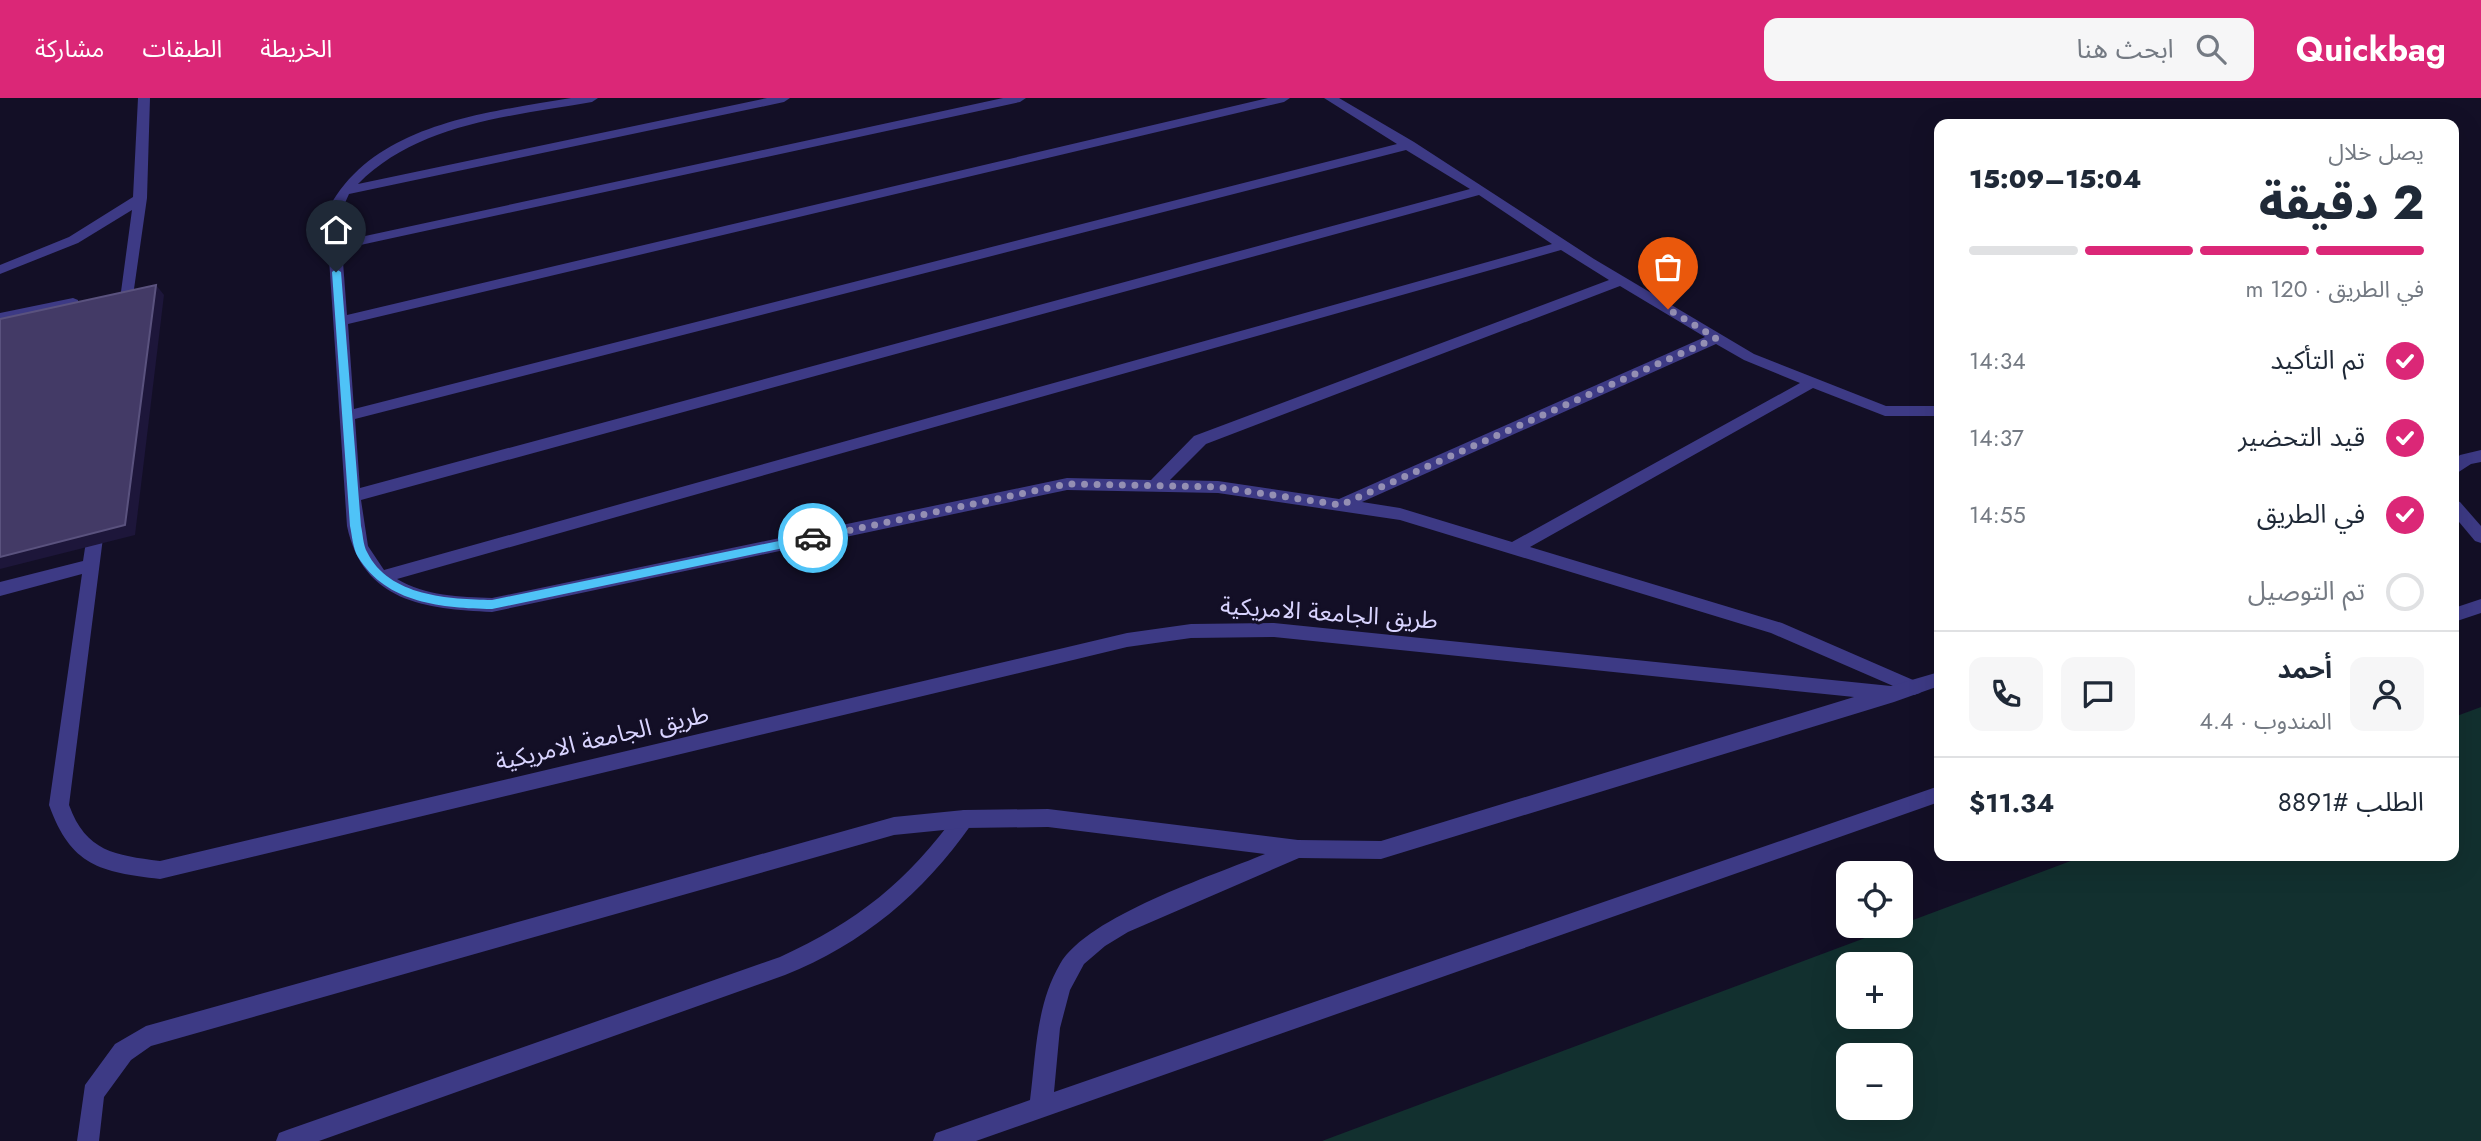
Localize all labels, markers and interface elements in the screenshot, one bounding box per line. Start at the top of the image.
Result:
search box [1764,18,2254,81]
text: Quickbag [2296,26,2446,73]
text: ابحث هنا [2076,30,2174,68]
icon: search [2192,30,2230,68]
text: مشاركة [35,31,104,66]
text: الطبقات [142,31,222,66]
text: الخريطة [260,31,332,66]
text: يصل خلال [2328,135,2424,169]
text: 15:04–15:09 [1969,160,2142,198]
text: 2 دقيقة [2259,170,2424,236]
pin [306,200,366,272]
icon: home [317,211,355,249]
pin [1638,237,1698,309]
icon: bag [1649,248,1687,286]
text: في الطريق · 120 m [2245,272,2424,306]
text: تم التأكيد [2270,341,2365,379]
icon: check [2386,342,2424,380]
text: 14:34 [1969,344,2026,378]
text: قيد التحضير [2238,418,2365,456]
icon: check [2386,419,2424,457]
text: 14:37 [1969,421,2024,455]
text: في الطريق [2257,495,2365,533]
icon: check [2386,496,2424,534]
text: 14:55 [1969,498,2026,532]
courier [778,503,848,573]
icon: car [794,519,832,557]
text: تم التوصيل [2248,572,2365,610]
street label: طريق الجامعة الامريكية [1219,587,1439,638]
text: أحمد [2278,650,2332,688]
button: phone [1969,657,2043,731]
button: chat [2061,657,2135,731]
button: person [2350,657,2424,731]
street label: طريق الجامعة الامريكية [492,696,712,779]
text: المندوب · 4.4 [2200,704,2332,738]
text: الطلب #8891 [2278,783,2424,821]
text: $11.34 [1969,784,2054,822]
map controls [1836,861,1913,1120]
button: locate [1836,861,1913,938]
button: + [1836,952,1913,1029]
button: − [1836,1043,1913,1120]

